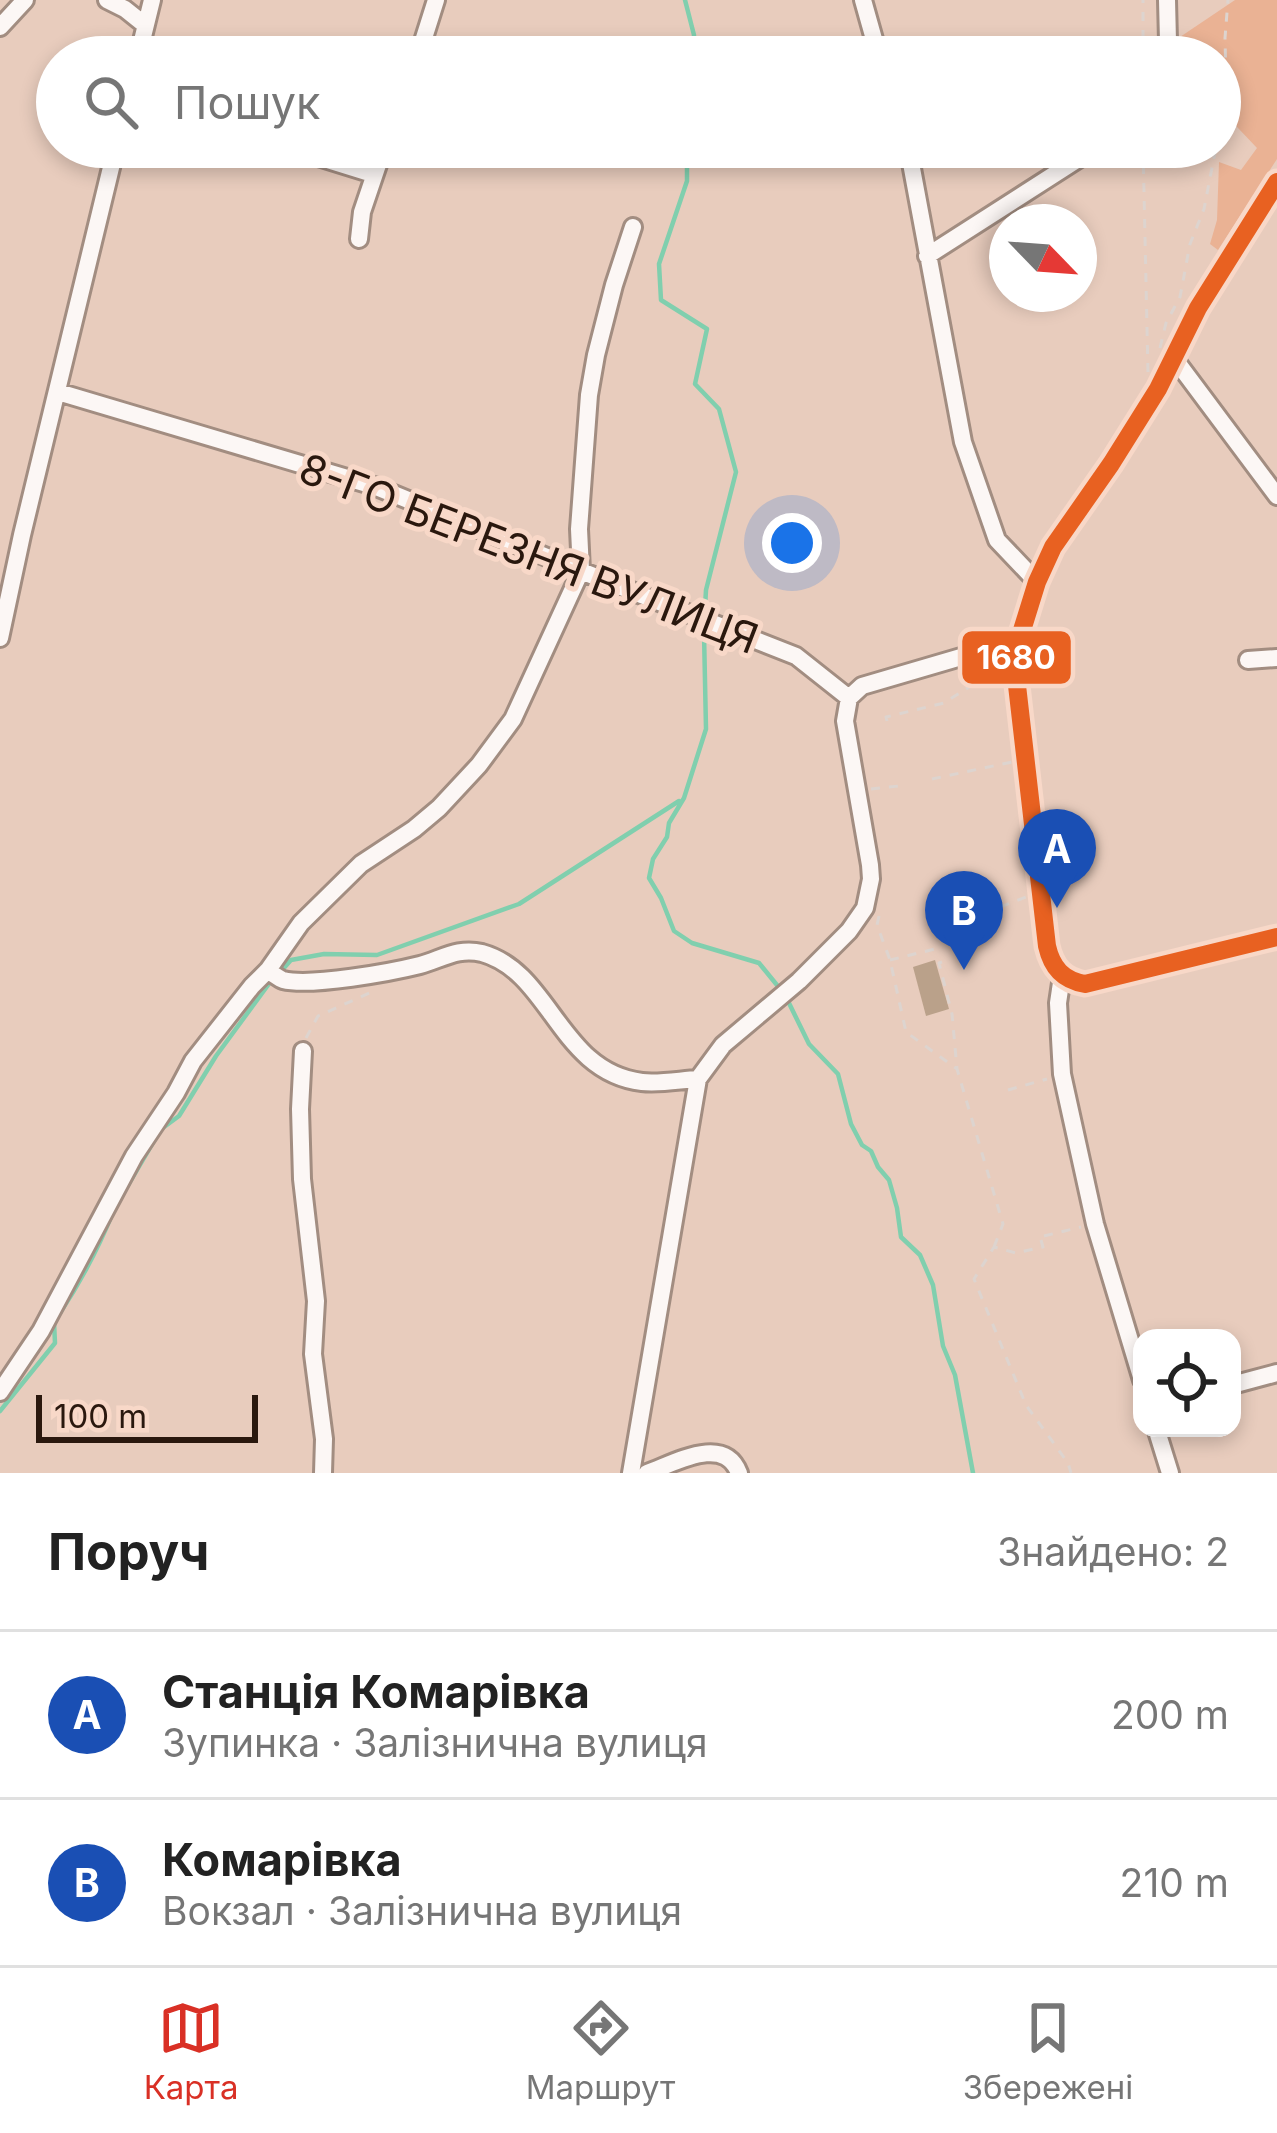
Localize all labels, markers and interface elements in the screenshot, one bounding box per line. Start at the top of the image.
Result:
search box [36,36,1241,168]
icon: search [78,69,144,135]
text: Пошук [174,75,320,130]
north arrow [989,204,1097,312]
street label: 8-ГО БЕРЕЗНЯ ВУЛИЦЯ [293,442,765,664]
your location [762,513,822,573]
line badge: 1680 [960,629,1073,686]
text: 1680 [976,637,1056,677]
pin: A [1018,809,1096,908]
pin: B [925,871,1003,970]
map controls [1133,1329,1241,1437]
button: locate [1133,1329,1241,1437]
scale bar [36,1389,258,1442]
text: 100 m [54,1396,147,1436]
text: Поруч [48,1521,209,1582]
text: Знайдено: 2 [997,1528,1229,1575]
text: Станція Комарівка [162,1664,590,1719]
text: A [72,1691,102,1738]
text: 200 m [1111,1691,1229,1738]
text: Зупинка · Залізнична вулиця [162,1719,708,1766]
text: Комарівка [162,1832,402,1887]
text: B [74,1859,100,1906]
text: 210 m [1120,1859,1229,1906]
text: Вокзал · Залізнична вулиця [162,1887,682,1934]
tab: Карта [144,1995,238,2107]
tab: Маршрут [526,1995,675,2107]
tab: Збережені [963,1995,1133,2107]

